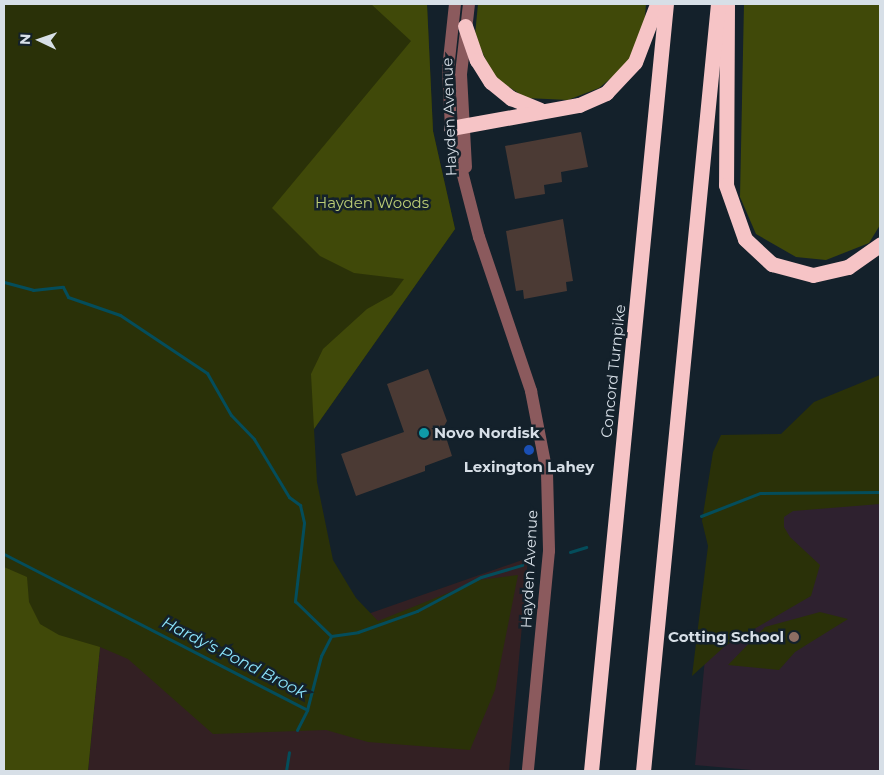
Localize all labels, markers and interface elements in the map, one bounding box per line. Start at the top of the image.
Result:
north arrow [15,15,65,65]
text: N [16,33,34,45]
street label: Hayden Avenue [438,57,460,177]
park label: Hayden Woods [315,194,429,212]
street label: Concord Turnpike [597,303,629,439]
place label: Novo Nordisk [434,424,540,442]
marker: Novo Nordisk [418,427,430,439]
marker: Lexington Lahey [523,444,535,456]
place label: Lexington Lahey [464,458,594,476]
street label: Hayden Avenue [517,509,541,629]
water label: Hardy's Pond Brook [158,613,310,703]
place label: Cotting School [668,628,784,646]
marker: Cotting School [788,631,800,643]

